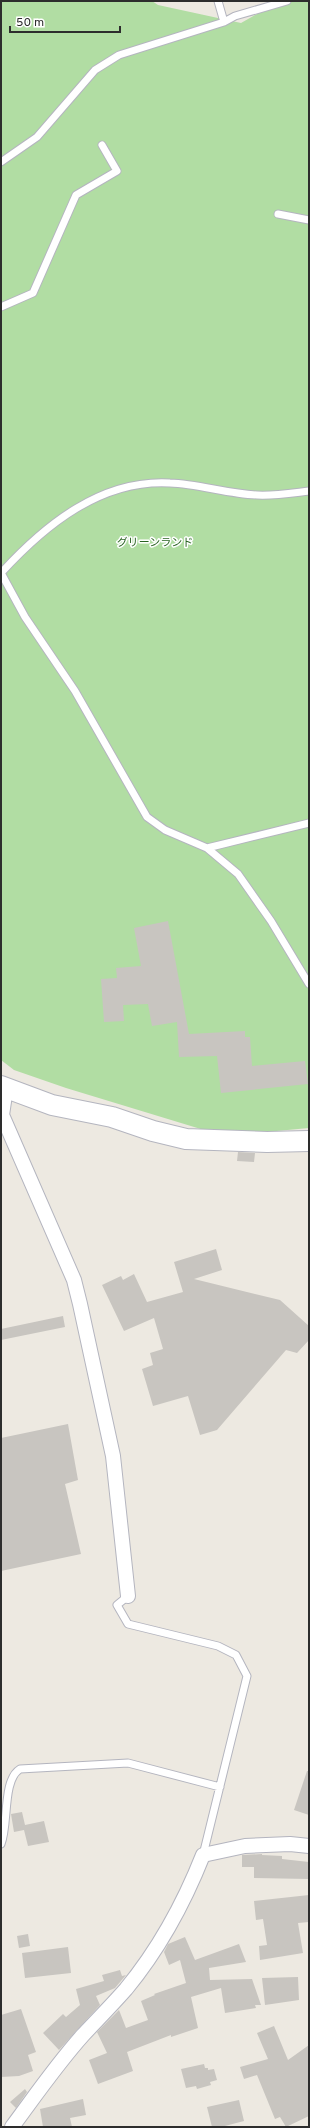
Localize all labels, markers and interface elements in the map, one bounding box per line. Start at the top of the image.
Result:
scale bar [10,8,120,34]
text: 50 m [16,15,44,31]
park label: グリーンランド [117,536,193,550]

